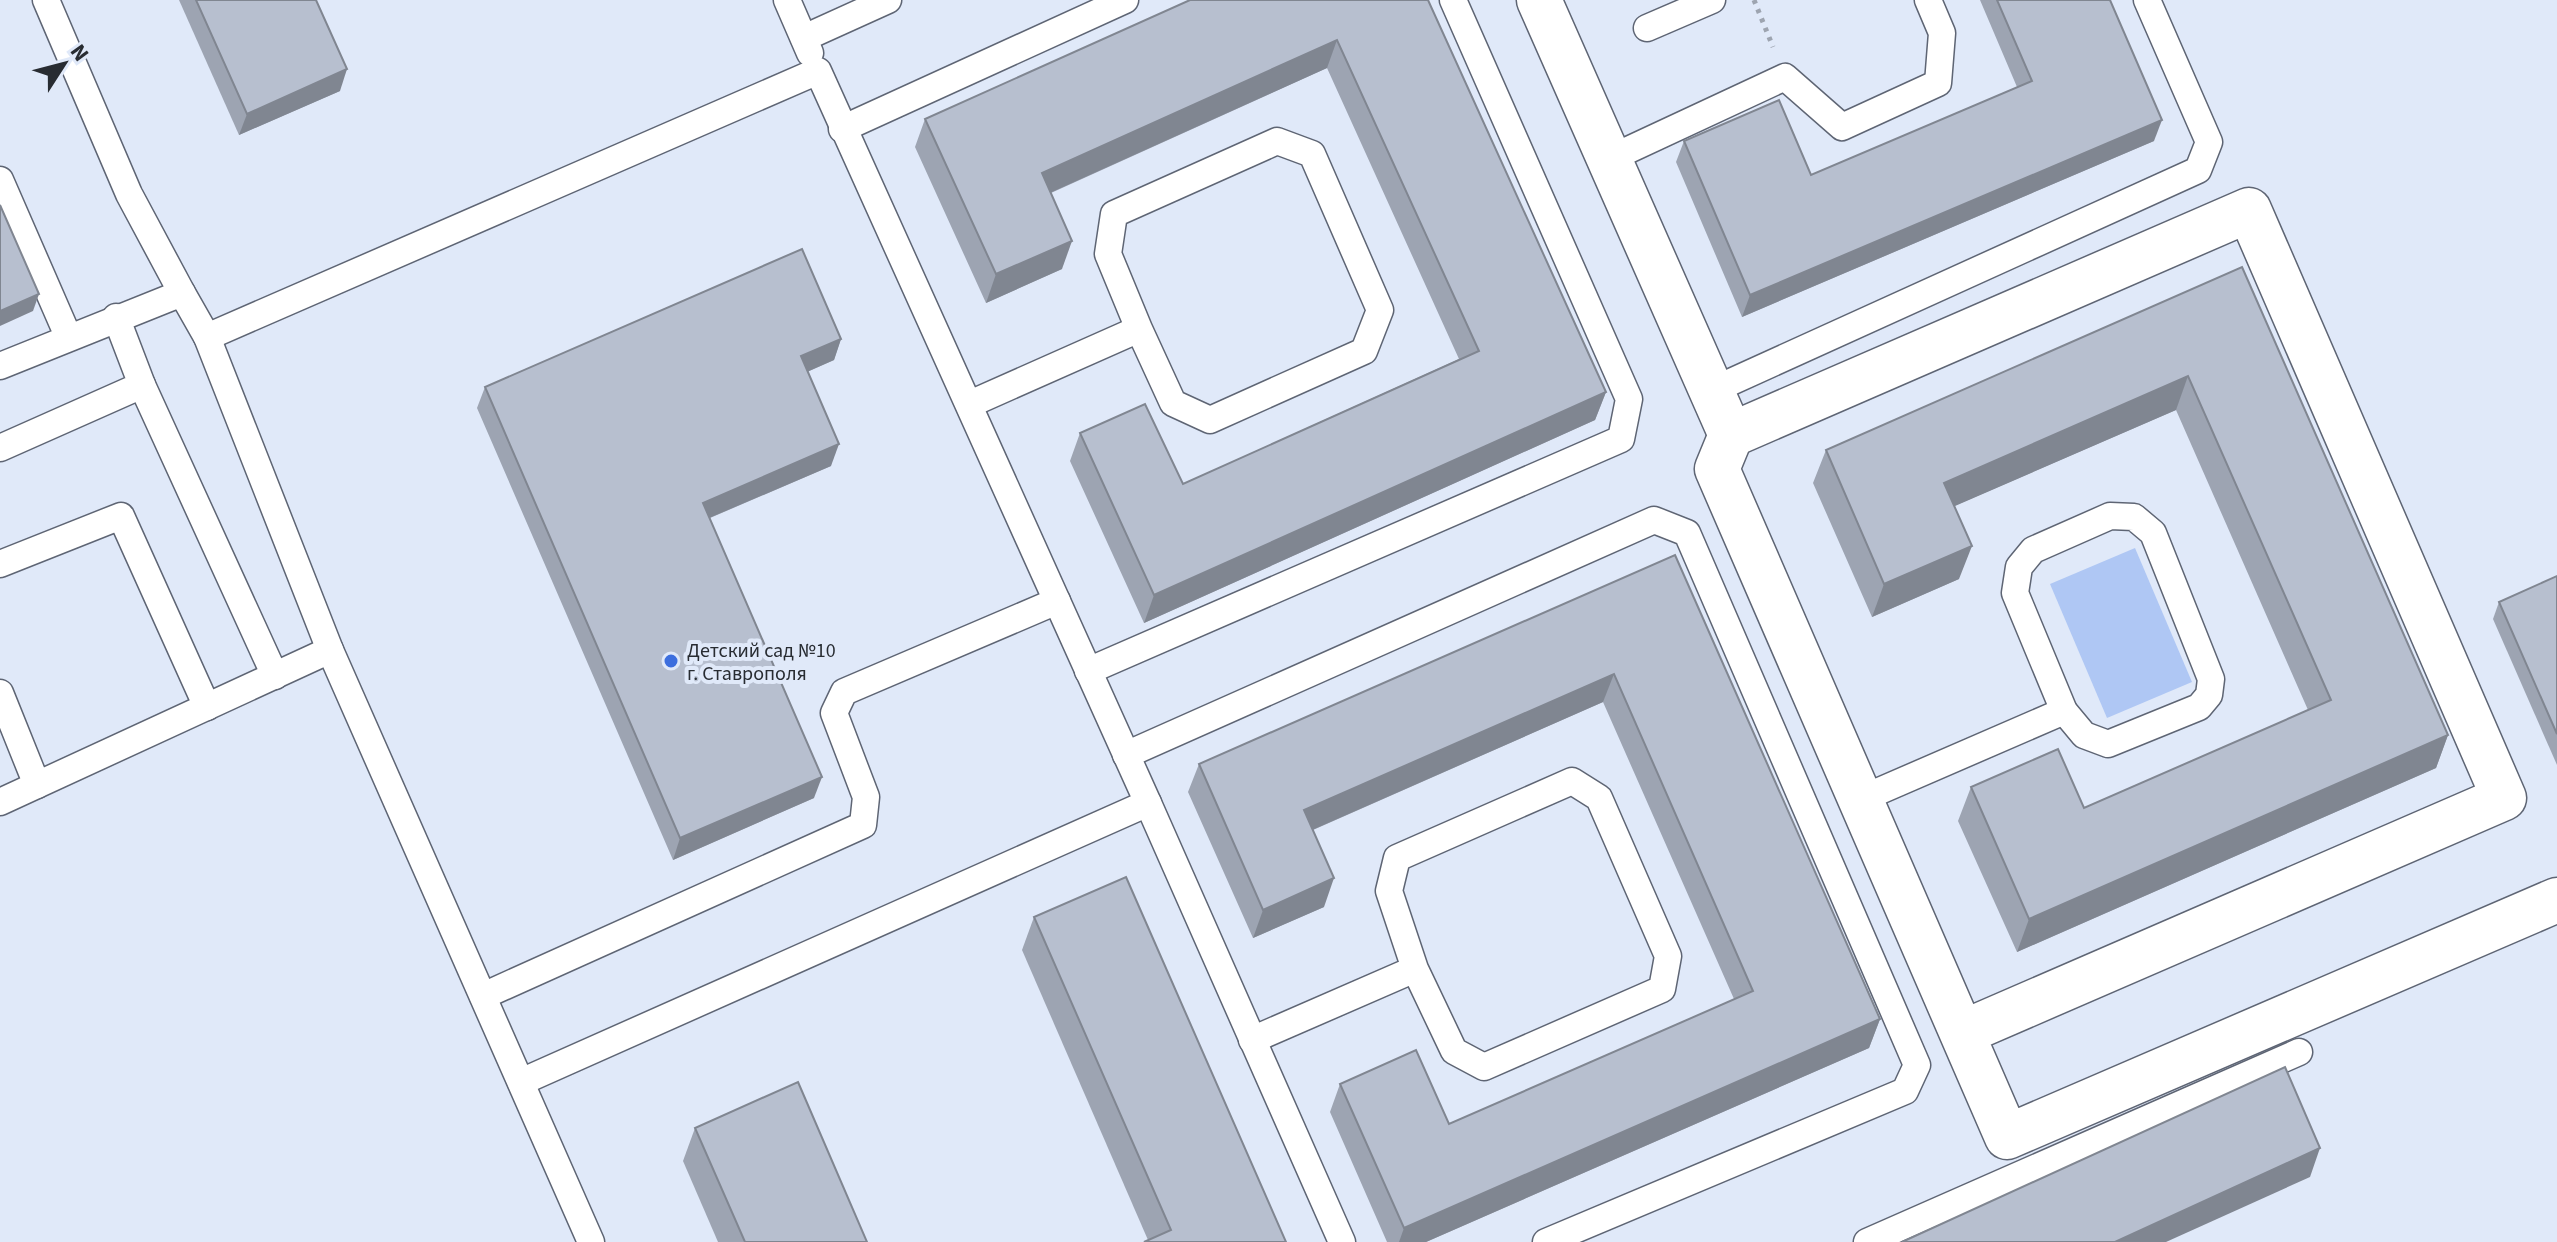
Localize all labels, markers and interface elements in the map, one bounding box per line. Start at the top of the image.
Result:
north arrow [24,24,104,104]
text: N [62,38,97,68]
place label: Детский сад №10 г. Ставрополя [687,637,836,688]
marker: Детский сад №10 г. Ставрополя [662,652,680,670]

